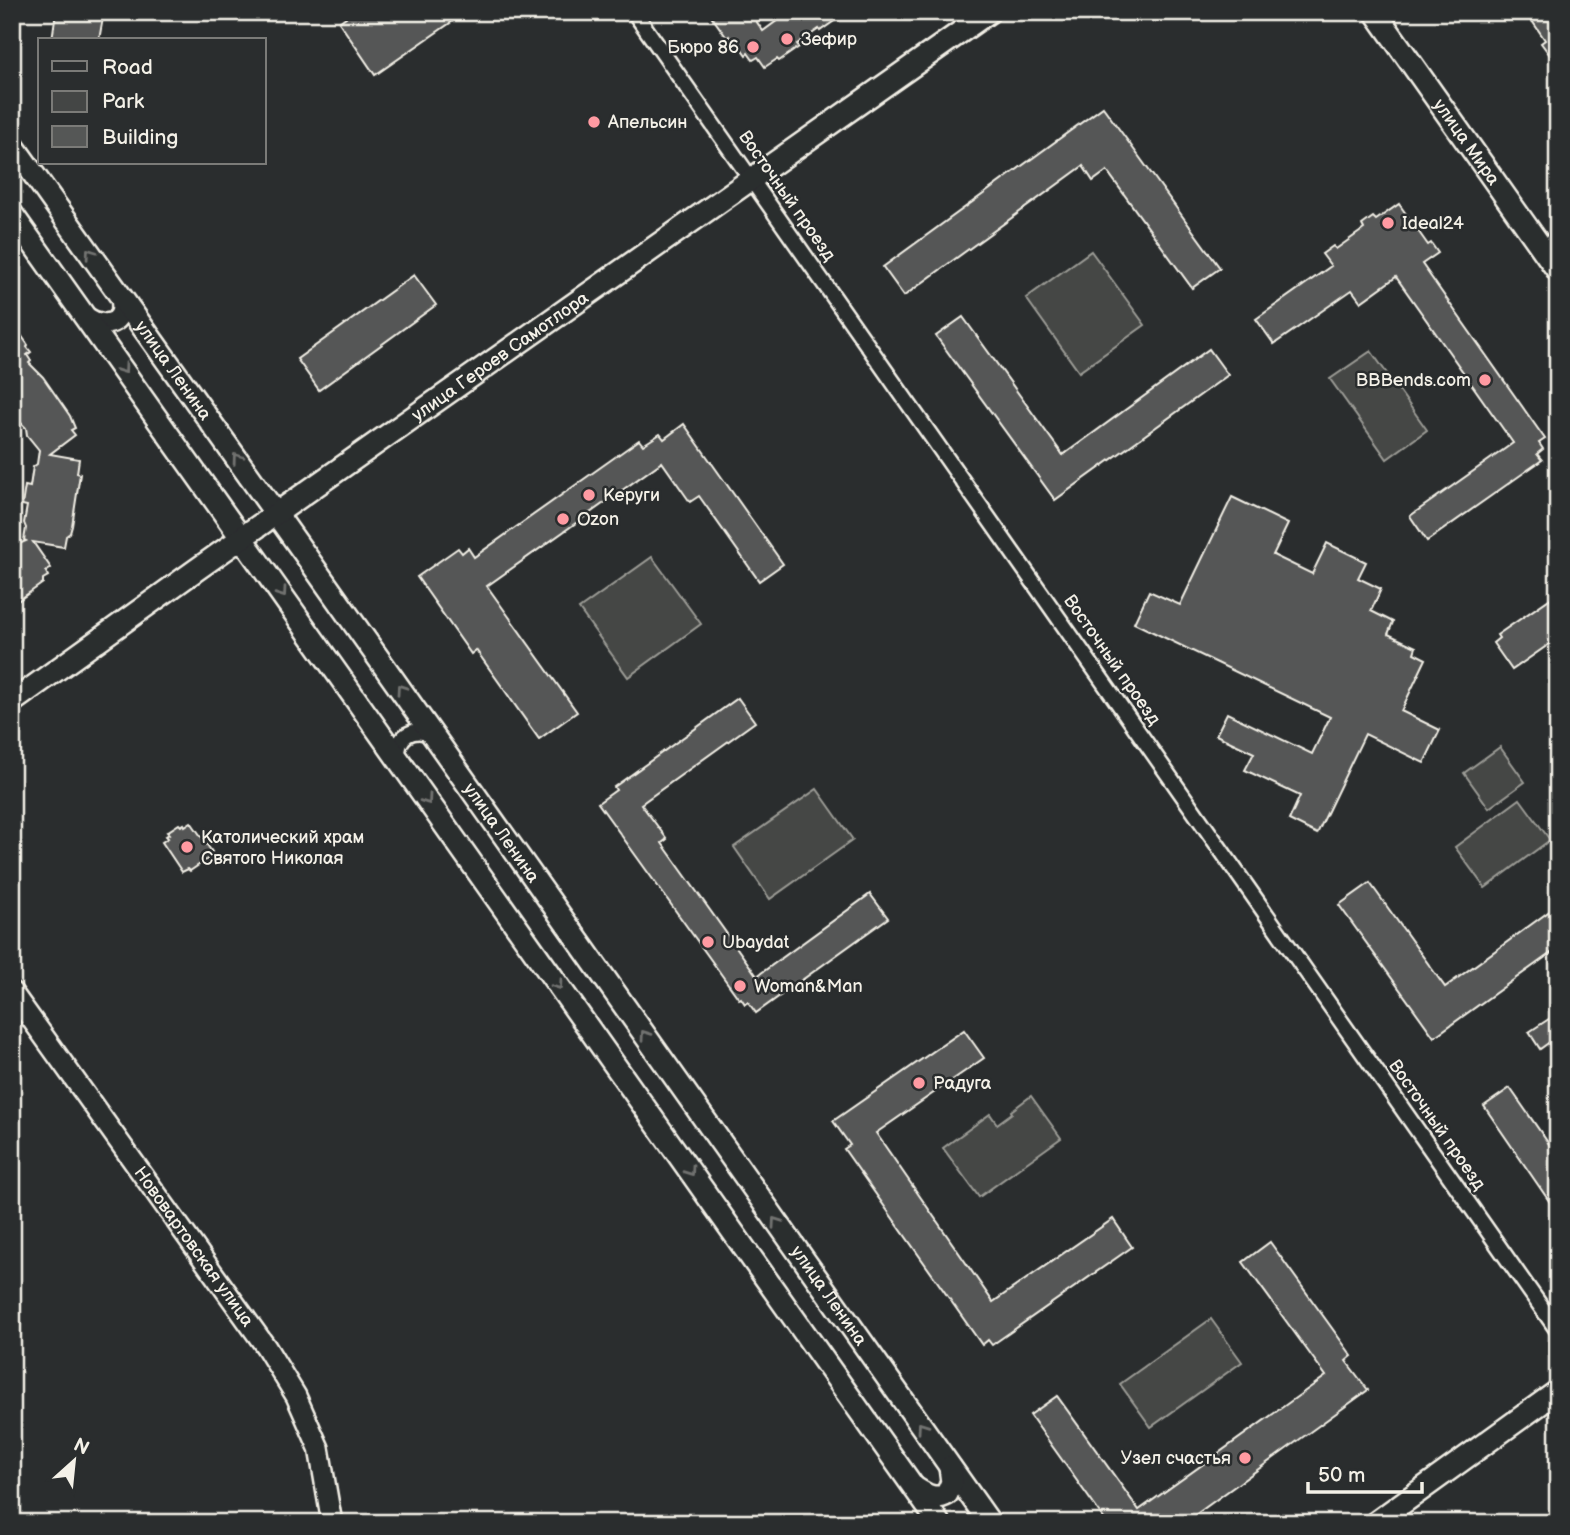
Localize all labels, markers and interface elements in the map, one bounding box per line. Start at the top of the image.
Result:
place label: Зефир [801,29,857,50]
marker: Зефир [779,31,795,47]
place label: Бюро 86 [667,37,739,58]
legend [38,38,266,164]
marker: Бюро 86 [745,39,761,55]
text: Road [102,55,153,80]
text: Park [102,89,145,114]
street label: улица Мира [1429,95,1505,189]
place label: Апельсин [607,112,688,133]
marker: Апельсин [586,114,602,130]
text: Building [102,125,178,150]
street label: Восточный проезд [734,127,840,265]
place label: Ideal24 [1402,213,1464,234]
marker: Ideal24 [1380,215,1396,231]
one-way arrow [86,248,99,261]
street label: улица Героев Самотлора [407,287,593,426]
street label: улица Ленина [131,316,216,424]
one-way arrow [115,361,127,374]
place label: BBBends.com [1356,370,1471,391]
marker: BBBends.com [1477,372,1493,388]
one-way arrow [233,453,245,466]
place label: Керуги [603,485,660,506]
marker: Керуги [581,487,597,503]
place label: Ozon [577,509,619,530]
marker: Ozon [555,511,571,527]
one-way arrow [274,586,287,599]
street label: Восточный проезд [1059,591,1165,729]
one-way arrow [397,684,409,697]
street label: улица Ленина [459,779,544,887]
one-way arrow [419,792,431,805]
place label: Католический храм Святого Николая [201,827,364,869]
marker: Католический храм Святого Николая [179,839,195,855]
place label: Ubaydat [722,932,790,953]
marker: Ubaydat [700,934,716,950]
place label: Woman&Man [754,976,863,997]
one-way arrow [550,977,562,990]
marker: Woman&Man [732,978,748,994]
one-way arrow [641,1030,653,1043]
street label: Восточный проезд [1384,1056,1490,1194]
place label: Радуга [933,1073,992,1094]
marker: Радуга [911,1075,927,1091]
street label: Нововартовская улица [130,1162,259,1331]
one-way arrow [682,1163,694,1176]
one-way arrow [772,1217,784,1230]
street label: улица Ленина [787,1242,872,1350]
one-way arrow [918,1422,930,1435]
north arrow [38,1426,108,1496]
text: N [69,1434,93,1461]
place label: Узел счастья [1121,1448,1231,1469]
marker: Узел счастья [1237,1450,1253,1466]
scale bar [1308,1451,1421,1495]
text: 50 m [1318,1463,1365,1488]

